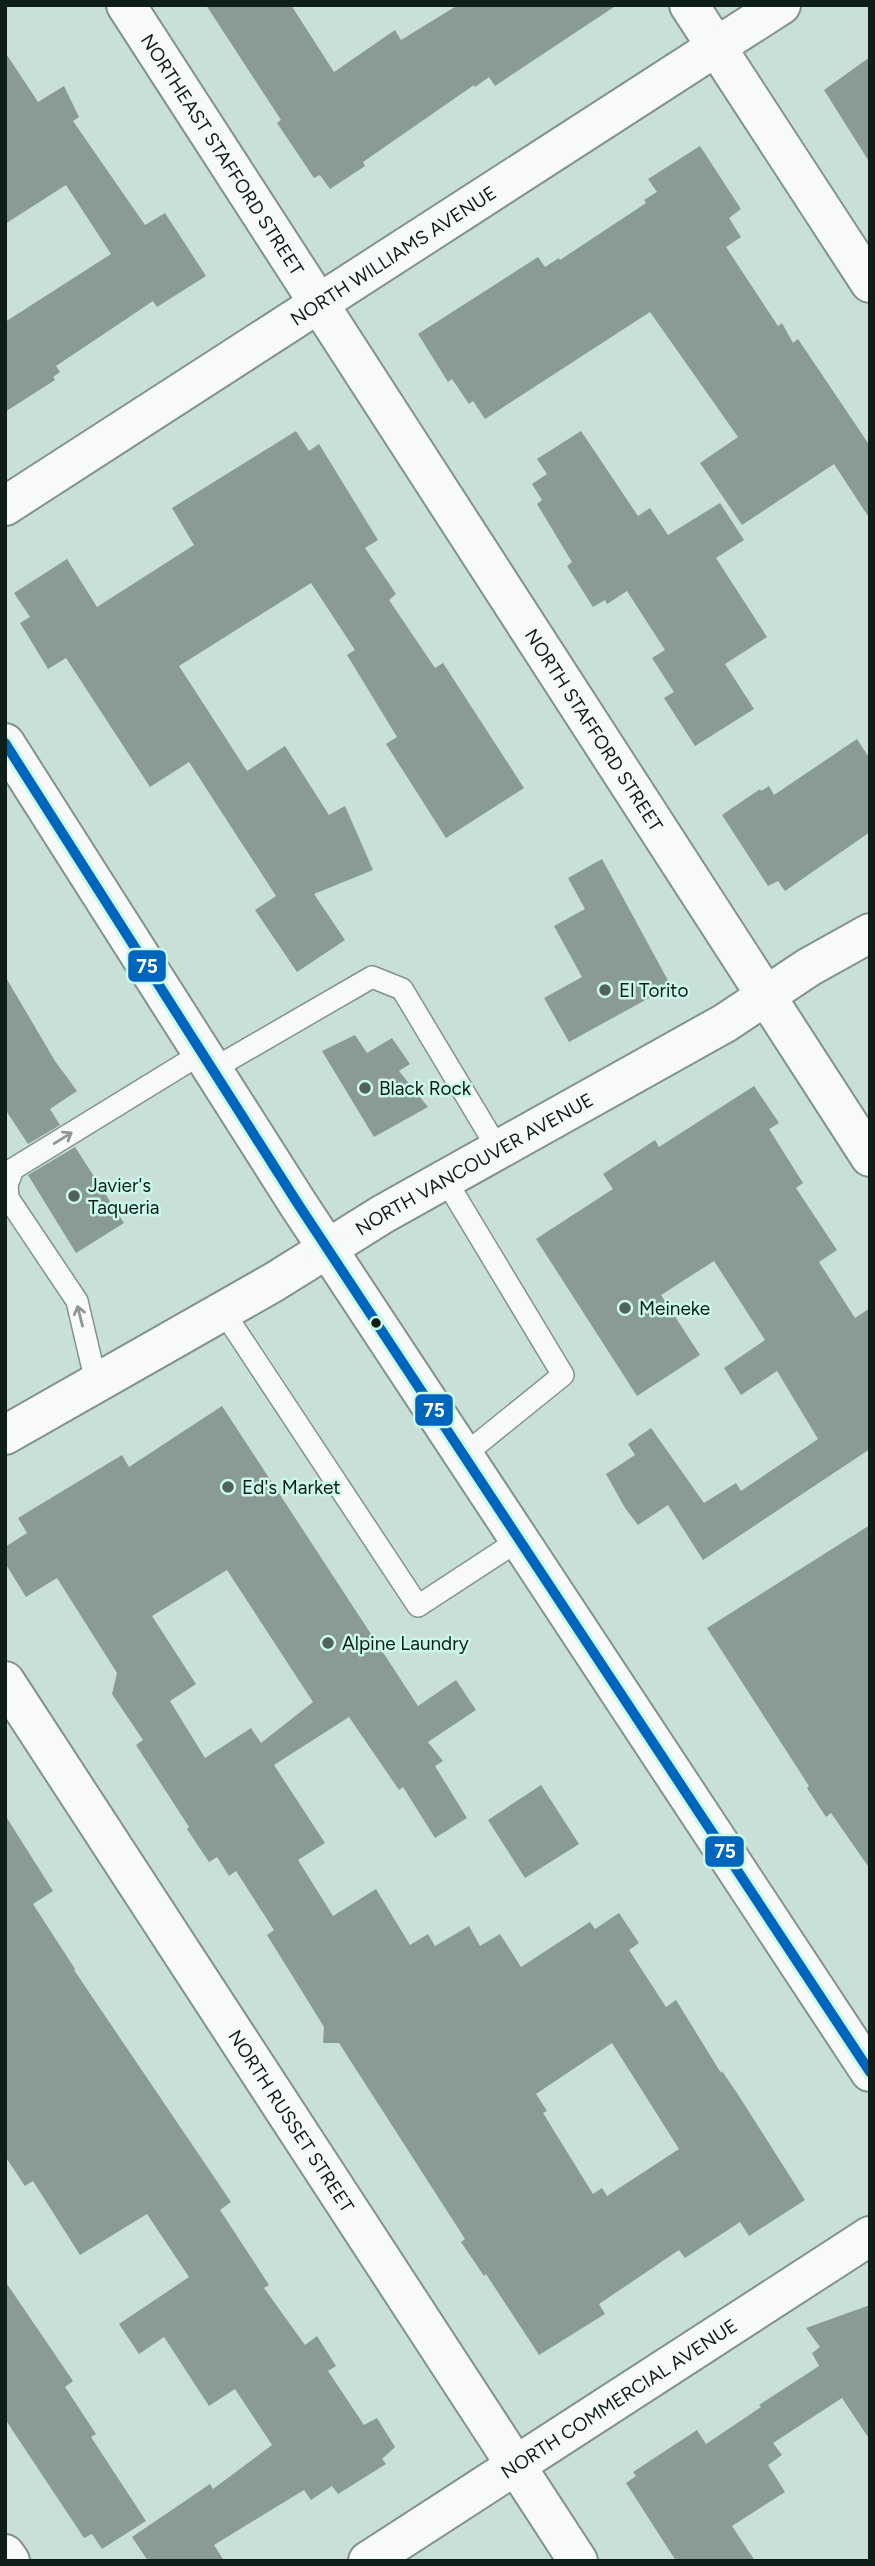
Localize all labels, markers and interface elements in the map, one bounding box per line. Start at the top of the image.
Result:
street label: NORTHEAST STAFFORD STREET [136,30,309,280]
street label: NORTH WILLIAMS AVENUE [286,181,501,331]
street label: NORTH STAFFORD STREET [520,625,668,836]
line badge: 75 [127,949,167,983]
text: 75 [136,955,158,978]
place label: El Torito [619,979,688,1002]
marker: El Torito [597,982,613,998]
place label: Black Rock [379,1077,472,1100]
marker: Black Rock [357,1080,373,1096]
street label: NORTH VANCOUVER AVENUE [351,1088,597,1240]
one-way arrow [52,1130,72,1144]
place label: Javier's Taqueria [88,1174,160,1219]
marker: Javier's Taqueria [66,1188,82,1204]
place label: Meineke [639,1297,710,1320]
marker: Meineke [617,1300,633,1316]
one-way arrow [73,1305,86,1327]
unlabelled marker [369,1316,383,1330]
line badge: 75 [414,1393,454,1427]
text: 75 [423,1399,445,1422]
place label: Ed's Market [242,1476,340,1499]
marker: Ed's Market [220,1479,236,1495]
place label: Alpine Laundry [342,1632,469,1655]
marker: Alpine Laundry [320,1635,336,1651]
line badge: 75 [704,1835,745,1868]
text: 75 [714,1840,736,1863]
street label: NORTH RUSSET STREET [223,2026,359,2217]
street label: NORTH COMMERCIAL AVENUE [497,2314,742,2484]

